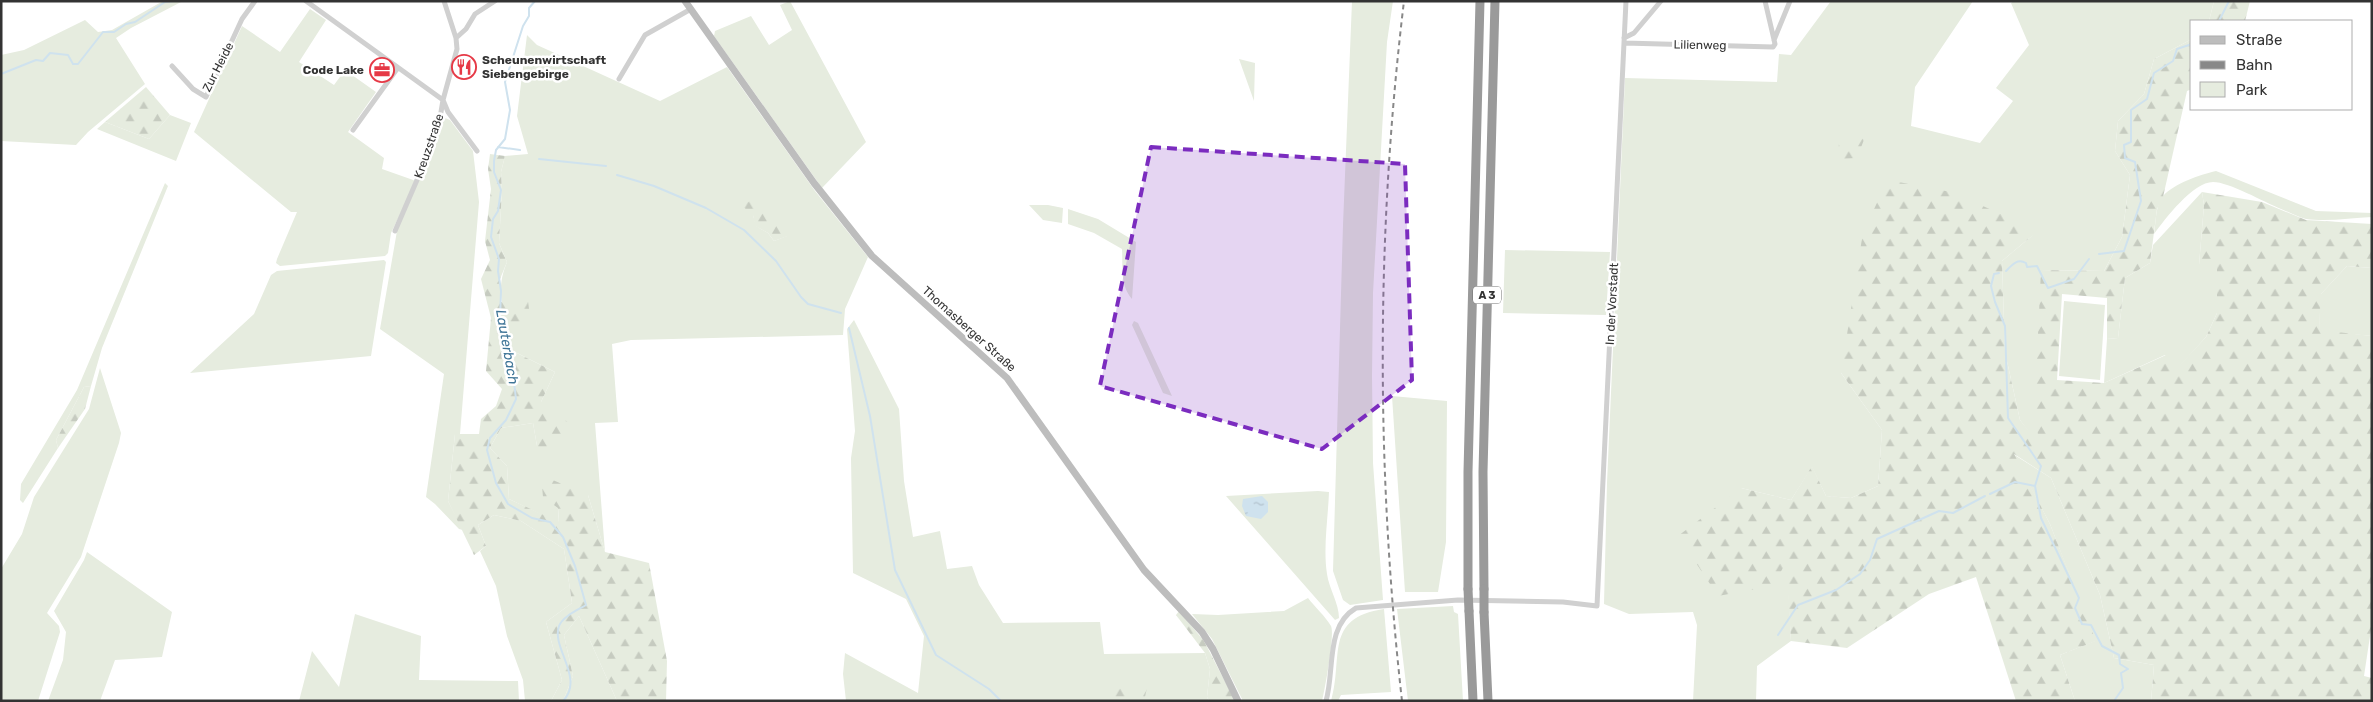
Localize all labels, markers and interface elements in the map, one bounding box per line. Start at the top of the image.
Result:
legend [2190,20,2353,110]
text: Straße [2236,31,2282,49]
street label: Lilienweg [1674,38,1726,52]
street label: Zur Heide [200,40,237,94]
place label: Scheunenwirtschaft Siebengebirge [482,53,607,81]
restaurant icon: Scheunenwirtschaft Siebengebirge [451,54,477,80]
text: Bahn [2236,56,2273,74]
office icon: Code Lake [369,57,395,83]
place label: Code Lake [303,63,364,77]
text: Park [2236,81,2267,99]
street label: Kreuzstraße [411,112,447,180]
street label: In der Vorstadt [1603,262,1621,345]
street label: Thomasberger Straße [919,283,1019,375]
road number: A 3 [1473,286,1501,304]
water label: Lauterbach [492,308,522,386]

